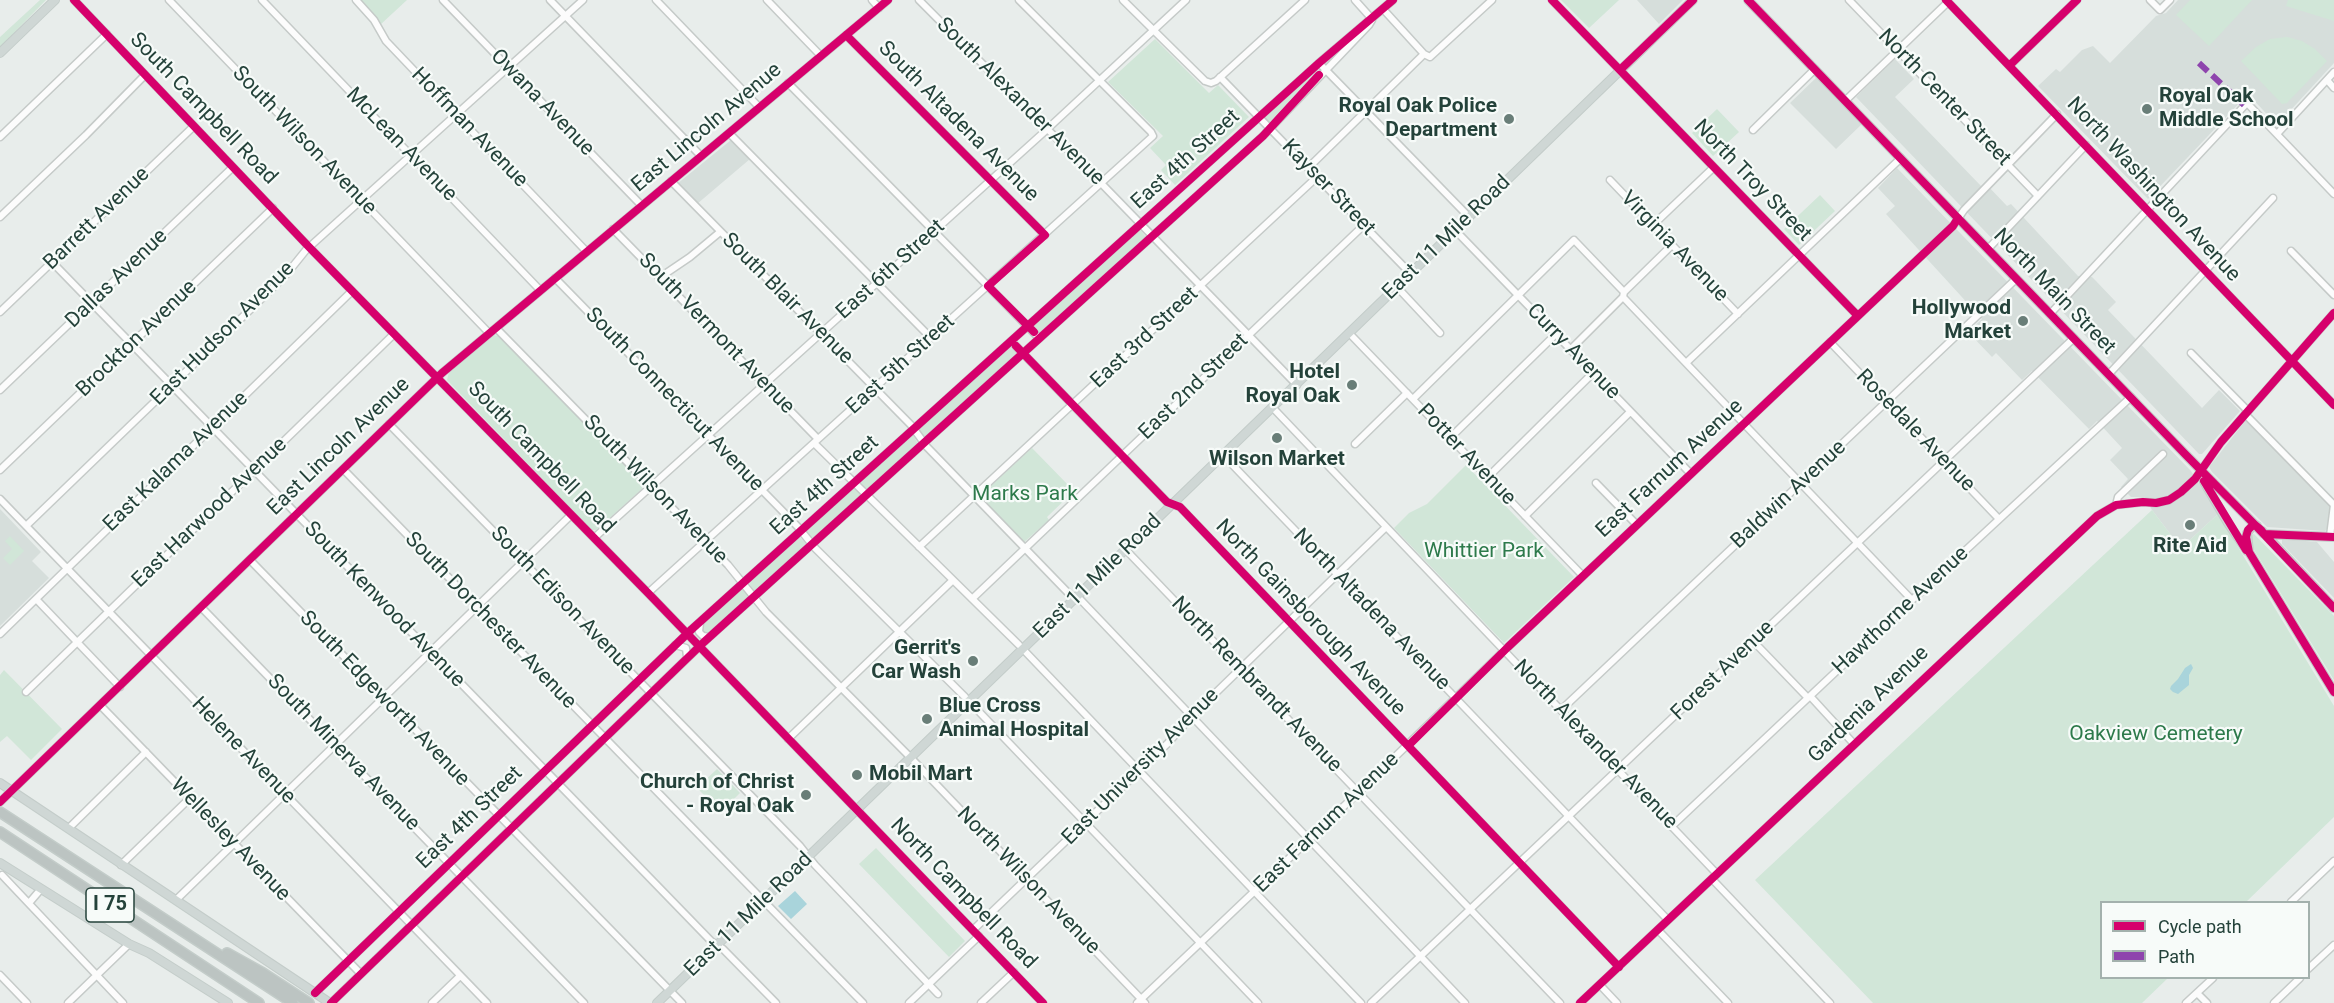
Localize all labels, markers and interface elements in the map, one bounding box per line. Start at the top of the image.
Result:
street label: South Alexander Avenue [931,13,1109,191]
street label: North Center Street [1872,24,2016,172]
street label: South Campbell Road [124,28,282,190]
street label: South Altadena Avenue [872,36,1044,208]
street label: Owana Avenue [485,44,599,162]
street label: East Lincoln Avenue [627,58,787,198]
street label: South Wilson Avenue [227,61,381,221]
street label: Hoffman Avenue [405,63,533,193]
street label: McLean Avenue [340,83,462,207]
place label: Royal Oak Middle School [2159,84,2294,134]
street label: North Washington Avenue [2061,93,2245,287]
place label: Royal Oak Police Department [1339,94,1497,144]
marker: Royal Oak Middle School [2140,102,2154,116]
street label: East 4th Street [1127,105,1245,215]
marker: Royal Oak Police Department [1502,112,1516,126]
street label: North Troy Street [1688,115,1816,247]
street label: Kayser Street [1276,135,1380,241]
street label: Barrett Avenue [39,162,155,276]
street label: East 11 Mile Road [1378,171,1516,305]
street label: Virginia Avenue [1615,186,1733,308]
street label: East 6th Street [832,215,950,325]
street label: Dallas Avenue [61,224,173,334]
street label: North Main Street [1988,224,2120,360]
street label: South Blair Avenue [716,228,858,370]
street label: South Vermont Avenue [633,248,799,420]
street label: East Hudson Avenue [146,257,300,411]
street label: Brockton Avenue [72,275,202,403]
street label: East 3rd Street [1086,282,1204,394]
place label: Hollywood Market [1912,296,2011,346]
street label: Curry Avenue [1521,299,1625,405]
street label: South Connecticut Avenue [580,303,768,497]
street label: East 5th Street [842,310,960,420]
marker: Hollywood Market [2016,314,2030,328]
street label: East 2nd Street [1134,329,1254,445]
place label: Hotel Royal Oak [1245,360,1340,410]
street label: Rosedale Avenue [1850,365,1980,497]
street label: East Lincoln Avenue [263,373,415,521]
street label: South Campbell Road [462,377,620,539]
marker: Hotel Royal Oak [1345,378,1359,392]
street label: East Kalama Avenue [99,387,253,537]
street label: East Farnum Avenue [1591,394,1749,544]
street label: Potter Avenue [1411,399,1521,511]
street label: South Wilson Avenue [578,410,732,570]
street label: East 4th Street [766,431,884,541]
marker: Wilson Market [1270,431,1284,445]
street label: East Harwood Avenue [127,433,293,593]
street label: Baldwin Avenue [1726,435,1852,555]
place label: Wilson Market [1209,447,1345,473]
park label: Marks Park [972,482,1078,508]
street label: East 11 Mile Road [1029,510,1167,644]
street label: North Gainsborough Avenue [1210,515,1410,721]
street label: South Kenwood Avenue [298,517,470,693]
marker: Rite Aid [2183,518,2197,532]
street label: South Edison Avenue [485,522,639,680]
street label: North Altadena Avenue [1287,524,1455,696]
street label: South Dorchester Avenue [399,527,581,715]
place label: Rite Aid [2153,534,2227,560]
park label: Whittier Park [1424,539,1544,565]
street label: Hawthorne Avenue [1828,542,1974,680]
street label: North Rembrandt Avenue [1165,592,1347,778]
street label: South Edgeworth Avenue [294,606,474,792]
street label: Forest Avenue [1666,616,1780,726]
place label: Gerrit's Car Wash [871,636,961,686]
street label: Gardenia Avenue [1804,641,1934,769]
marker: Gerrit's Car Wash [966,654,980,668]
street label: North Alexander Avenue [1508,655,1682,835]
street label: South Minerva Avenue [262,669,424,837]
street label: East University Avenue [1057,683,1225,851]
street label: Helene Avenue [186,692,300,810]
place label: Blue Cross Animal Hospital [939,694,1089,744]
marker: Blue Cross Animal Hospital [920,712,934,726]
park label: Oakview Cemetery [2069,722,2243,748]
street label: East Farnum Avenue [1249,747,1405,899]
street label: East 4th Street [412,761,528,875]
place label: Mobil Mart [869,762,972,788]
marker: Mobil Mart [850,768,864,782]
place label: Church of Christ - Royal Oak [640,770,794,820]
street label: Wellesley Avenue [165,773,295,907]
marker: Church of Christ - Royal Oak [799,788,813,802]
street label: North Wilson Avenue [951,802,1105,960]
street label: North Campbell Road [884,813,1042,975]
street label: East 11 Mile Road [680,848,818,982]
road number: I 75 [86,888,134,922]
legend [2100,901,2310,979]
text: Cycle path [2158,916,2242,937]
text: Path [2158,946,2195,967]

